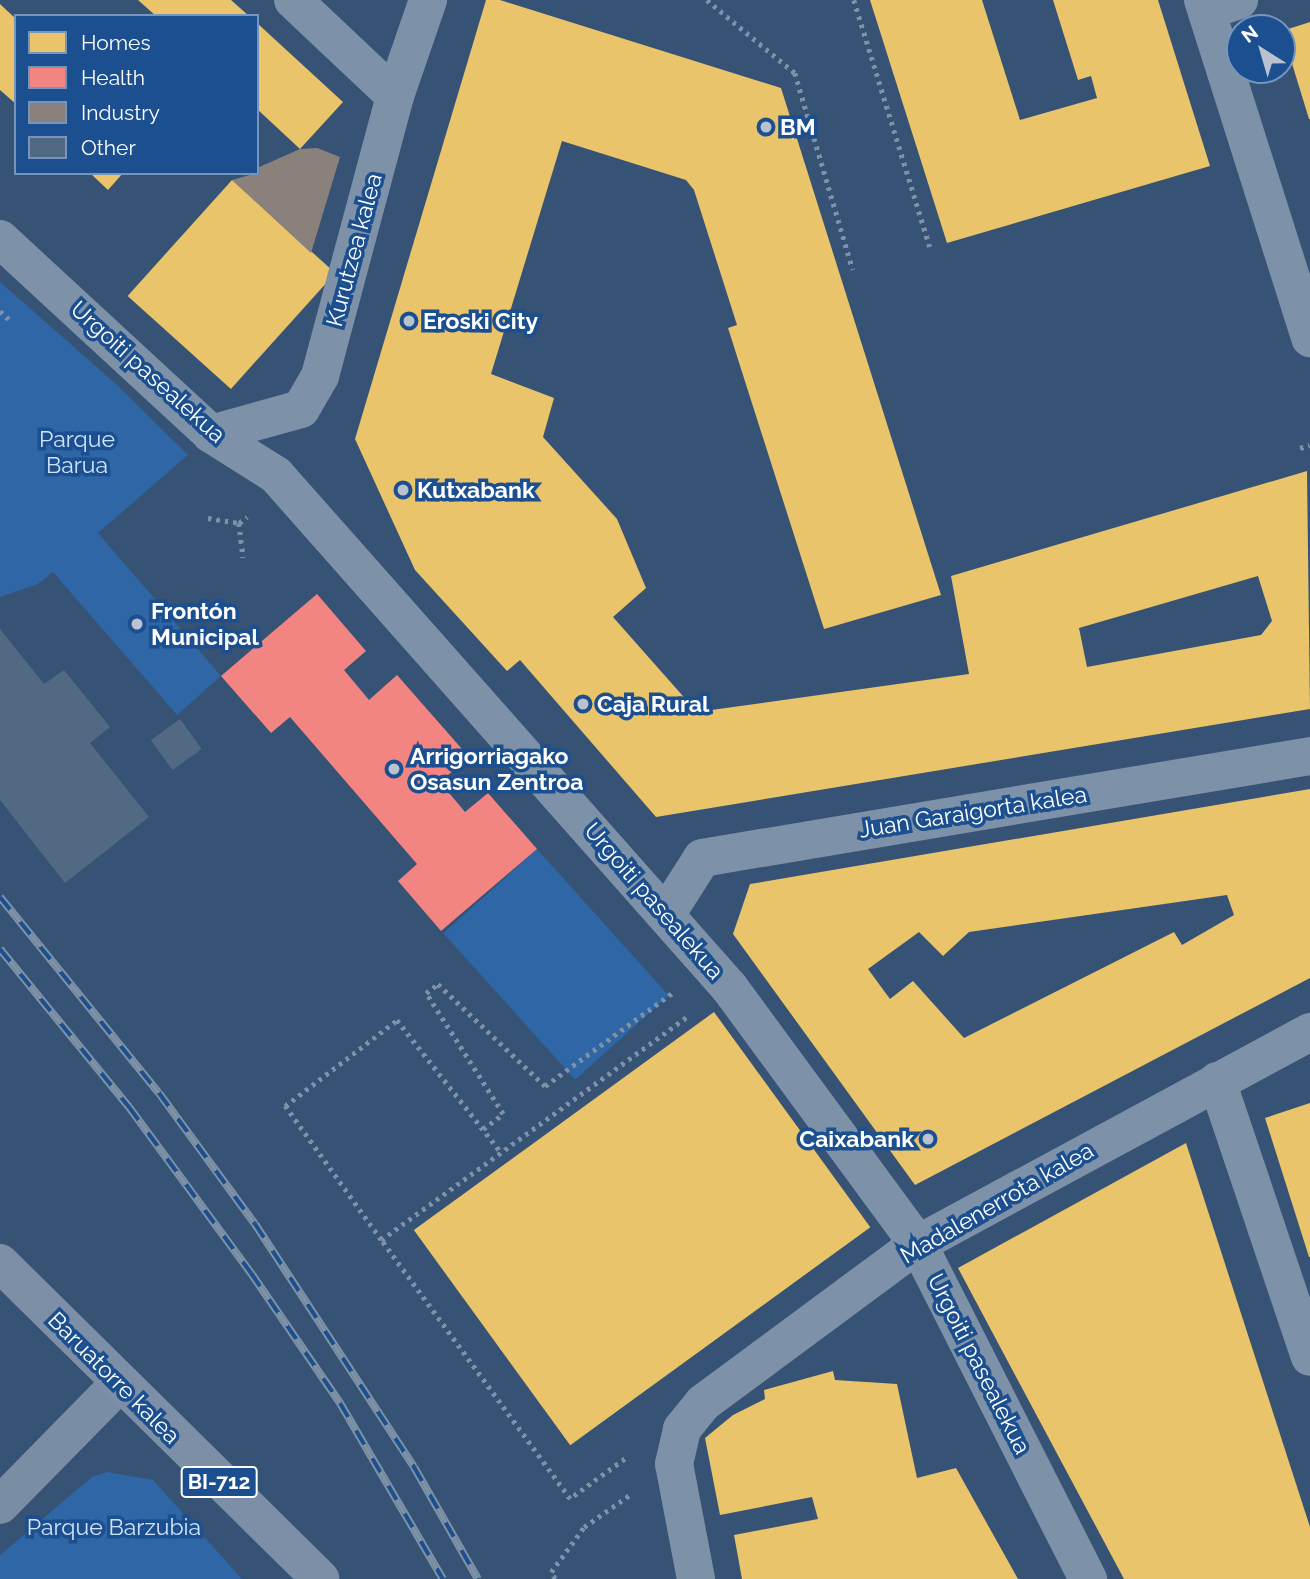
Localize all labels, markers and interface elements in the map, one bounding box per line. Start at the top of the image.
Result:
legend [14,14,259,175]
north arrow [1226,14,1296,84]
text: N [1237,21,1262,47]
text: Homes [81,30,151,55]
text: Health [81,65,145,90]
text: Industry [81,100,160,125]
place label: BM [780,113,816,141]
marker: BM [758,119,774,135]
text: Other [81,135,136,160]
street label: Kurutzea kalea [320,170,388,330]
street label: Urgoiti pasealekua [65,295,231,449]
place label: Eroski City [423,307,538,335]
marker: Eroski City [401,313,417,329]
park label: Parque Barua [39,425,115,479]
place label: Kutxabank [417,476,535,504]
marker: Kutxabank [395,482,411,498]
place label: Frontón Municipal [151,597,259,651]
marker: Frontón Municipal [129,616,145,632]
place label: Caja Rural [597,690,709,718]
marker: Caja Rural [575,696,591,712]
place label: Arrigorriagako Osasun Zentroa [410,742,583,796]
marker: Arrigorriagako Osasun Zentroa [384,759,404,779]
street label: Juan Garaigorta kalea [857,780,1089,844]
street label: Urgoiti pasealekua [578,817,730,985]
place label: Caixabank [799,1125,914,1153]
marker: Caixabank [920,1131,936,1147]
street label: Madalenerrota kalea [896,1136,1098,1270]
street label: Urgoiti pasealekua [922,1269,1036,1459]
street label: Baruatorre kalea [42,1306,186,1450]
road number: BI-712 [180,1464,258,1500]
park label: Parque Barzubia [27,1513,201,1541]

